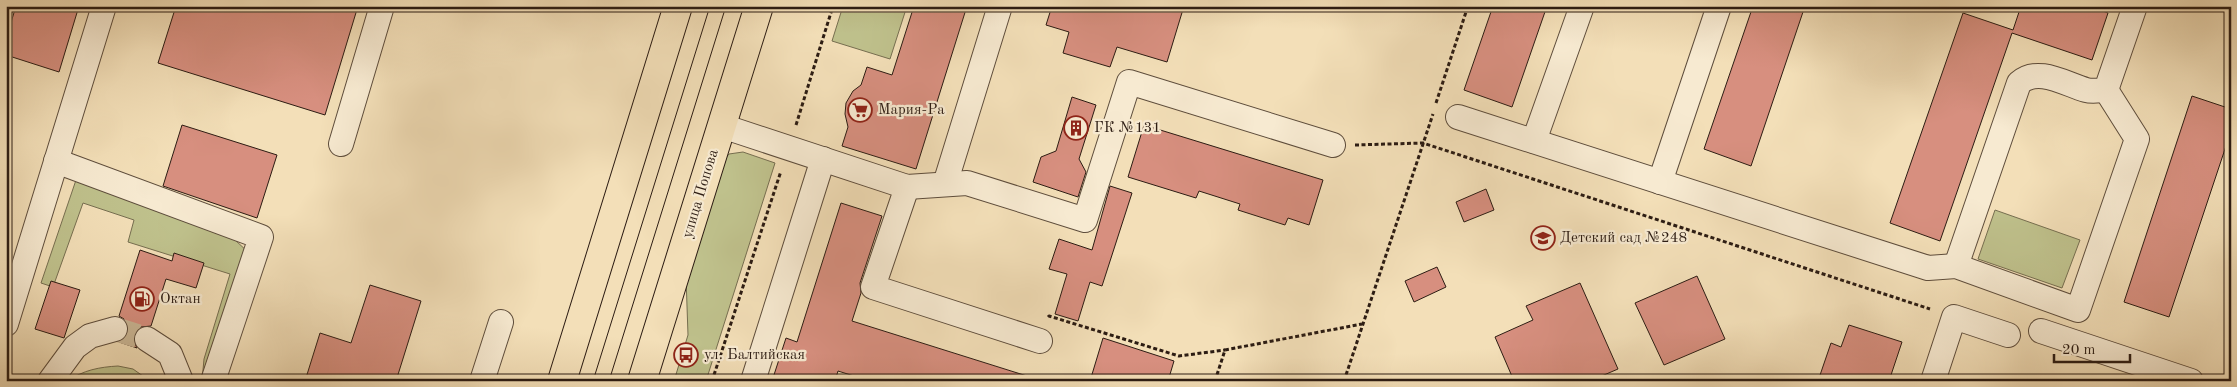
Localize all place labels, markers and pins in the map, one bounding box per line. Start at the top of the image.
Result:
supermarket icon: Мария-Ра [847,97,873,123]
place label: Мария-Ра [878,103,945,118]
building icon: ГК №131 [1063,115,1089,141]
place label: ГК №131 [1094,121,1161,136]
school or university icon: Детский сад №248 [1530,225,1556,251]
place label: Детский сад №248 [1560,231,1687,246]
fuel station icon: Октан [129,286,155,312]
place label: Октан [160,292,201,307]
bus stop icon: ул. Балтийская [673,342,699,368]
place label: ул. Балтийская [704,348,805,363]

